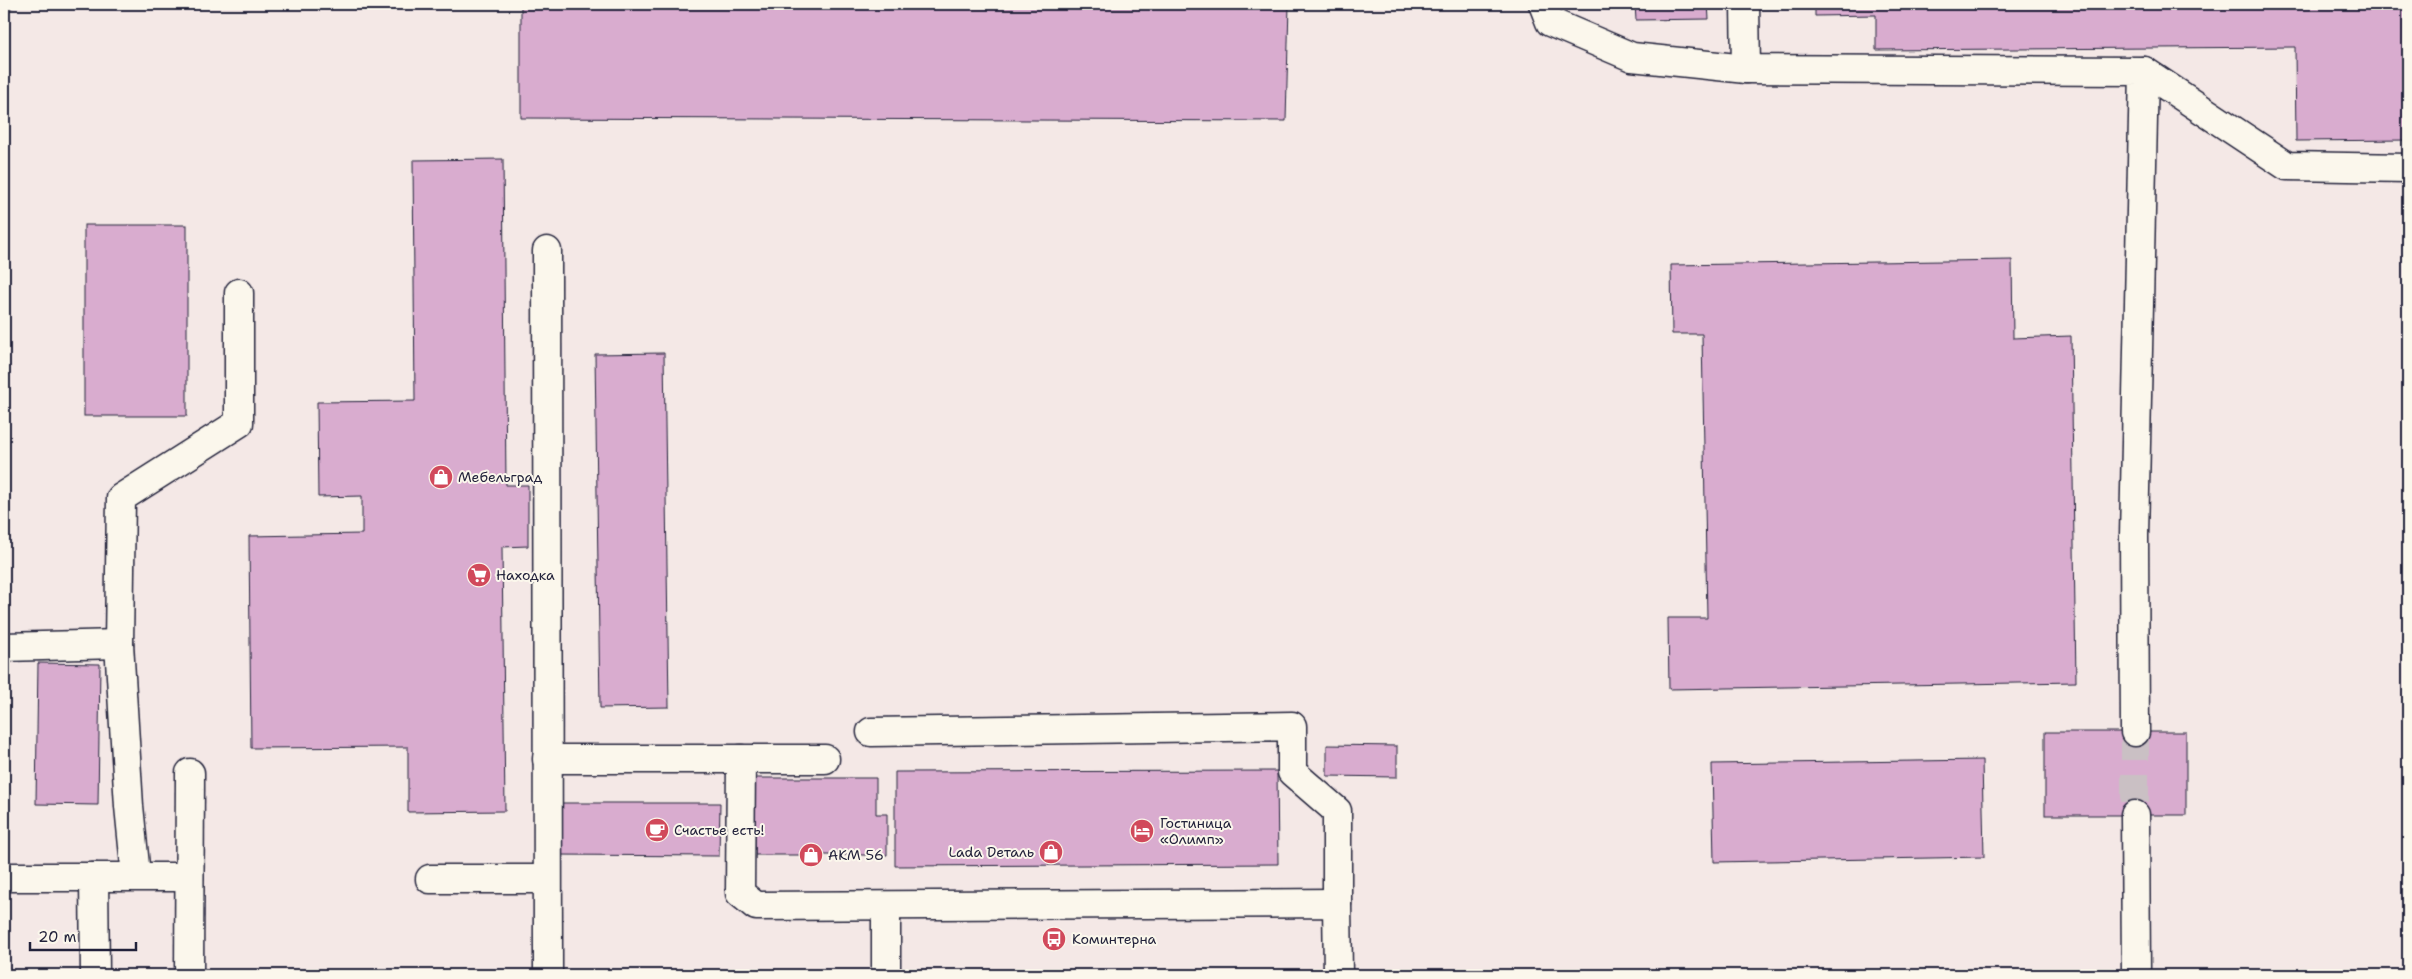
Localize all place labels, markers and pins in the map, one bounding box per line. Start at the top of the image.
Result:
shop icon: Мебельград [428,464,454,490]
place label: Мебельград [458,468,543,486]
supermarket icon: Находка [466,562,492,588]
place label: Находка [496,566,555,584]
place label: Гостиница «Олимп» [1160,814,1232,848]
cafe icon: Счастье есть! [644,817,670,843]
hotel icon: Гостиница «Олимп» [1129,818,1155,844]
place label: Счастье есть! [674,821,764,839]
shop icon: Lada Dеталь [1038,839,1064,865]
shop icon: АКМ 56 [798,842,824,868]
place label: Lada Dеталь [948,843,1034,861]
place label: АКМ 56 [828,846,884,864]
bus stop icon: Коминтерна [1041,926,1067,952]
place label: Коминтерна [1072,930,1157,948]

